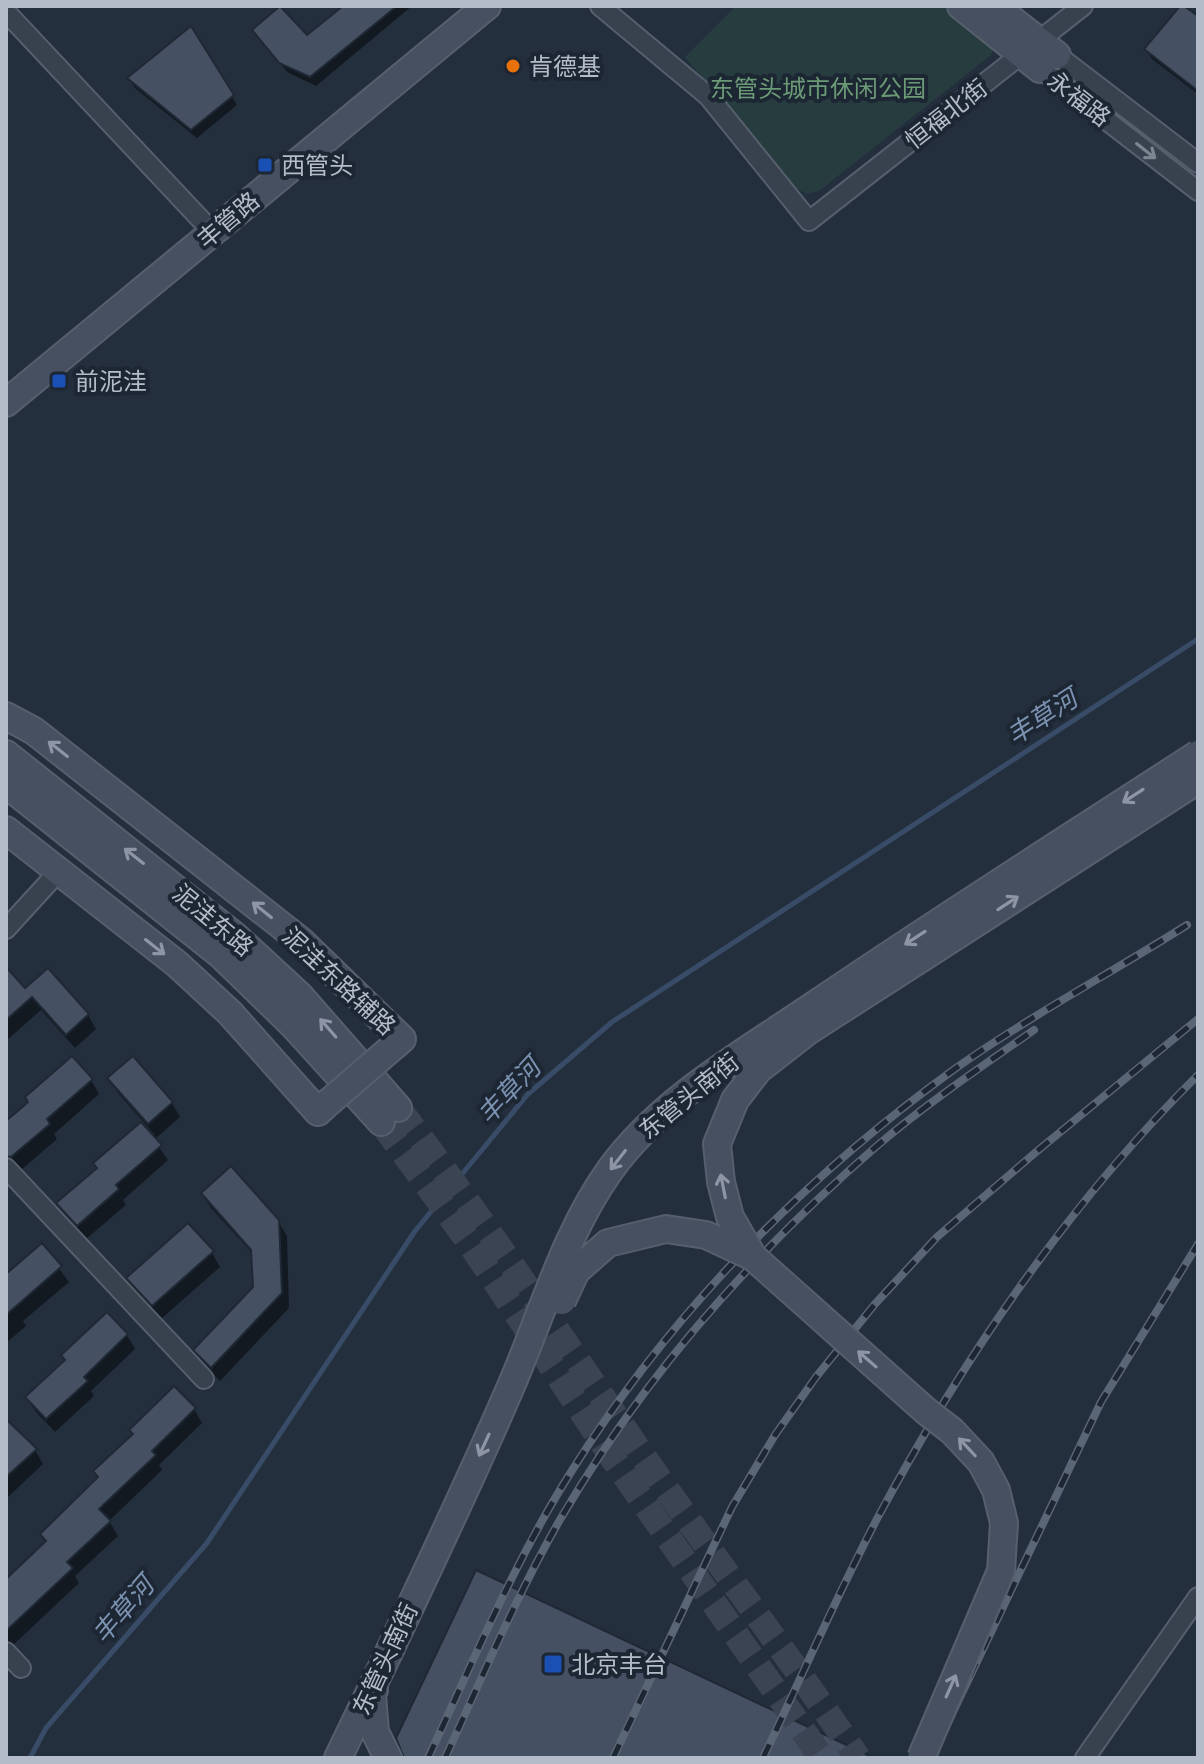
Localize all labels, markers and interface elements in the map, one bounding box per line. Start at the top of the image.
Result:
place label: 肯德基 [529,53,601,80]
marker: 肯德基 [504,57,522,75]
street label: 永福路 [1042,66,1116,132]
street label: 恒福北街 [900,74,992,154]
park label: 东管头城市休闲公园 [710,75,926,102]
one-way arrow [1135,142,1156,160]
place label: 西管头 [281,152,353,179]
marker: 西管头 [256,156,274,174]
street label: 丰管路 [192,187,264,253]
place label: 前泥洼 [75,368,147,395]
marker: 前泥洼 [50,372,68,390]
water label: 丰草河 [1001,680,1087,751]
one-way arrow [48,741,69,758]
one-way arrow [1122,788,1144,805]
one-way arrow [124,847,145,865]
street label: 泥洼东路 [168,879,258,961]
one-way arrow [996,895,1018,911]
one-way arrow [252,902,273,919]
street label: 泥洼东路辅路 [277,922,401,1040]
one-way arrow [904,930,926,946]
one-way arrow [144,939,165,956]
one-way arrow [319,1019,337,1039]
street label: 东管头南街 [634,1048,744,1144]
water label: 丰草河 [471,1049,550,1130]
one-way arrow [610,1149,627,1170]
one-way arrow [714,1173,729,1199]
one-way arrow [858,1350,878,1368]
one-way arrow [476,1433,491,1457]
one-way arrow [959,1437,977,1457]
water label: 丰草河 [86,1567,163,1649]
street label: 东管头南街 [347,1599,423,1719]
place label: 北京丰台 [571,1651,667,1678]
marker: 北京丰台 [542,1653,564,1675]
one-way arrow [944,1674,959,1699]

